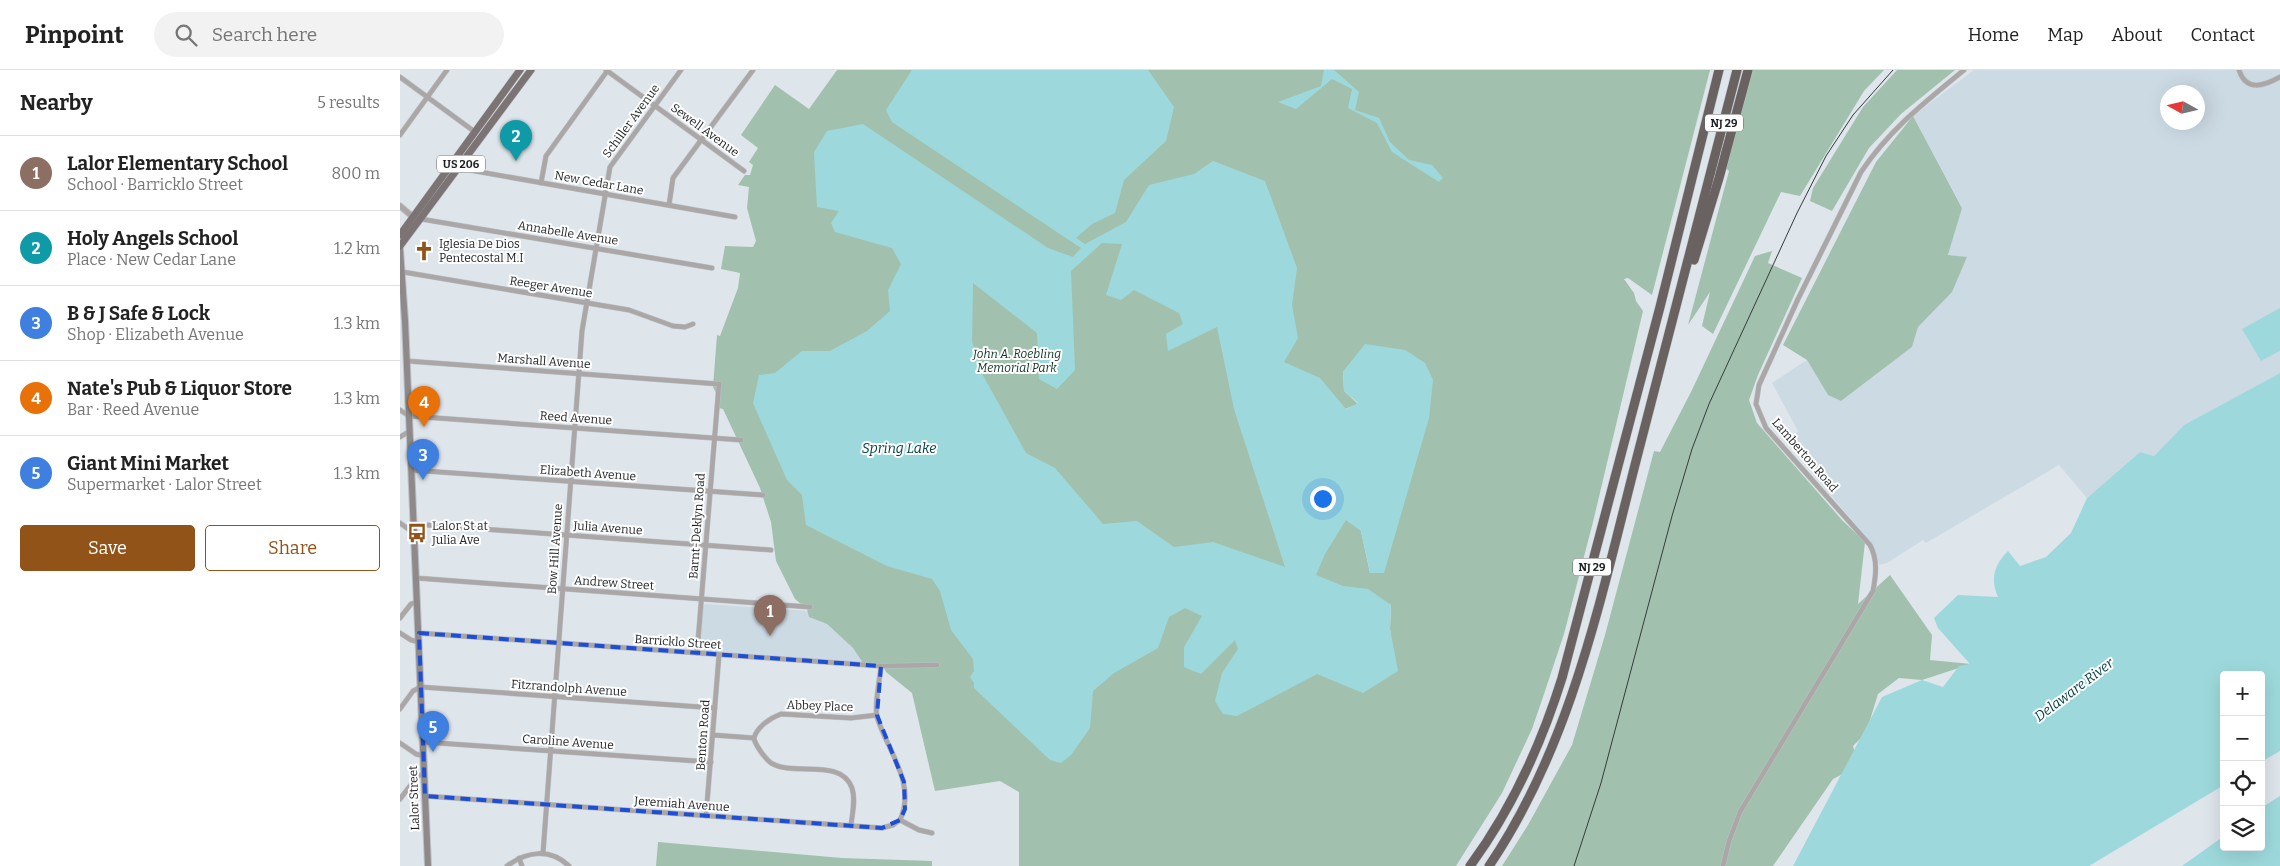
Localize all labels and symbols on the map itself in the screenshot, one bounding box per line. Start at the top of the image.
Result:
street label: Schiller Avenue [600,82,662,160]
north arrow [2160,85,2205,130]
street label: Sewell Avenue [668,101,742,159]
road number: NJ 29 [1705,114,1743,132]
pin: 2 [500,120,532,161]
road number: US 206 [437,156,485,172]
street label: New Cedar Lane [553,168,645,198]
street label: Annabelle Avenue [517,218,619,248]
place label: Iglesia De Dios Pentecostal M.I [439,237,524,265]
church icon: Iglesia De Dios Pentecostal M.I [413,240,435,262]
street label: Reeger Avenue [509,274,593,300]
park label: John A. Roebling Memorial Park [972,347,1061,375]
street label: Marshall Avenue [497,351,591,371]
pin: 4 [408,386,440,427]
street label: Reed Avenue [539,408,613,428]
street label: Lamberton Road [1769,415,1841,495]
pin: 3 [407,439,439,480]
water label: Spring Lake [862,440,936,457]
street label: Elizabeth Avenue [539,463,637,483]
street label: Barnt-Deklyn Road [686,473,708,579]
your location [1310,486,1336,512]
street label: Bow Hill Avenue [545,503,565,595]
place label: Lalor St at Julia Ave [431,519,488,547]
street label: Julia Avenue [572,519,643,537]
bus stop icon: Lalor St at Julia Ave [406,522,428,544]
road number: NJ 29 [1573,558,1611,576]
street label: Andrew Street [573,573,655,593]
pin: 1 [754,595,786,636]
street label: Barricklo Street [634,632,723,652]
water label: Delaware River [2031,654,2118,725]
street label: Fitzrandolph Avenue [511,677,627,699]
street label: Abbey Place [786,698,854,714]
street label: Benton Road [694,699,712,771]
pin: 5 [417,711,449,752]
street label: Caroline Avenue [522,732,614,752]
street label: Lalor Street [406,765,422,831]
street label: Jeremiah Avenue [633,794,730,814]

